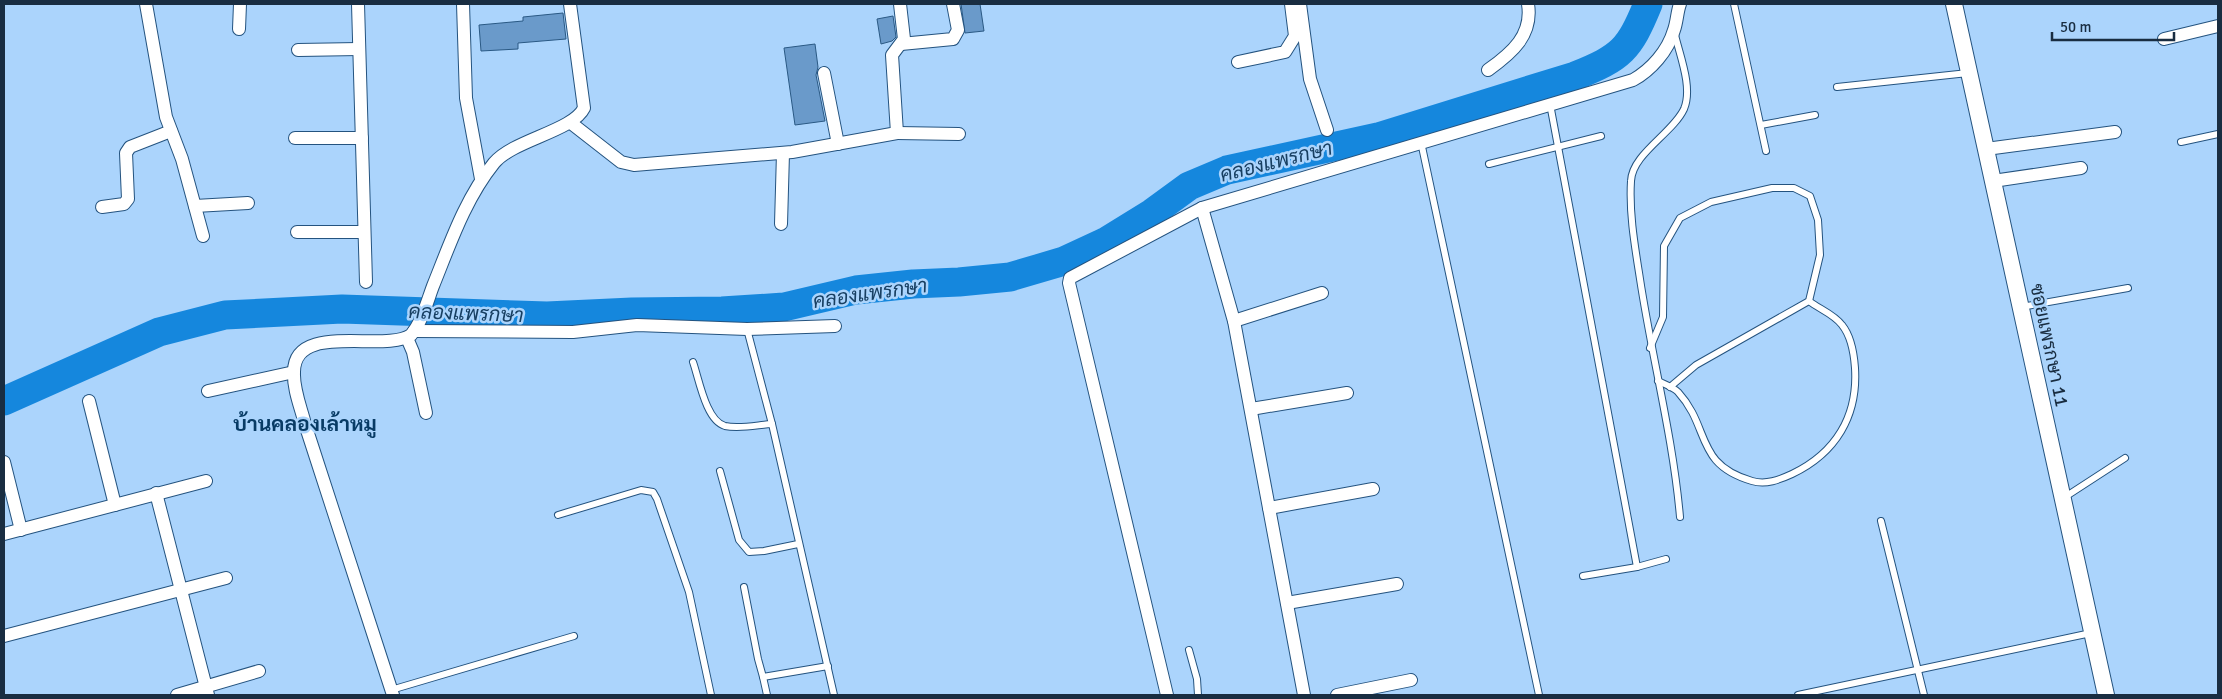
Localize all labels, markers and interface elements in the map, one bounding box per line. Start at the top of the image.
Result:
scale bar [2052,10,2174,42]
text: 50 m [2060,18,2091,36]
water label: คลองแพรกษา [1217,135,1335,188]
water label: คลองแพรกษา [811,273,929,314]
street label: ซอยแพรกษา 11 [2024,281,2074,409]
water label: คลองแพรกษา [408,299,524,328]
district label: บ้านคลองเล้าหมู [233,411,377,438]

